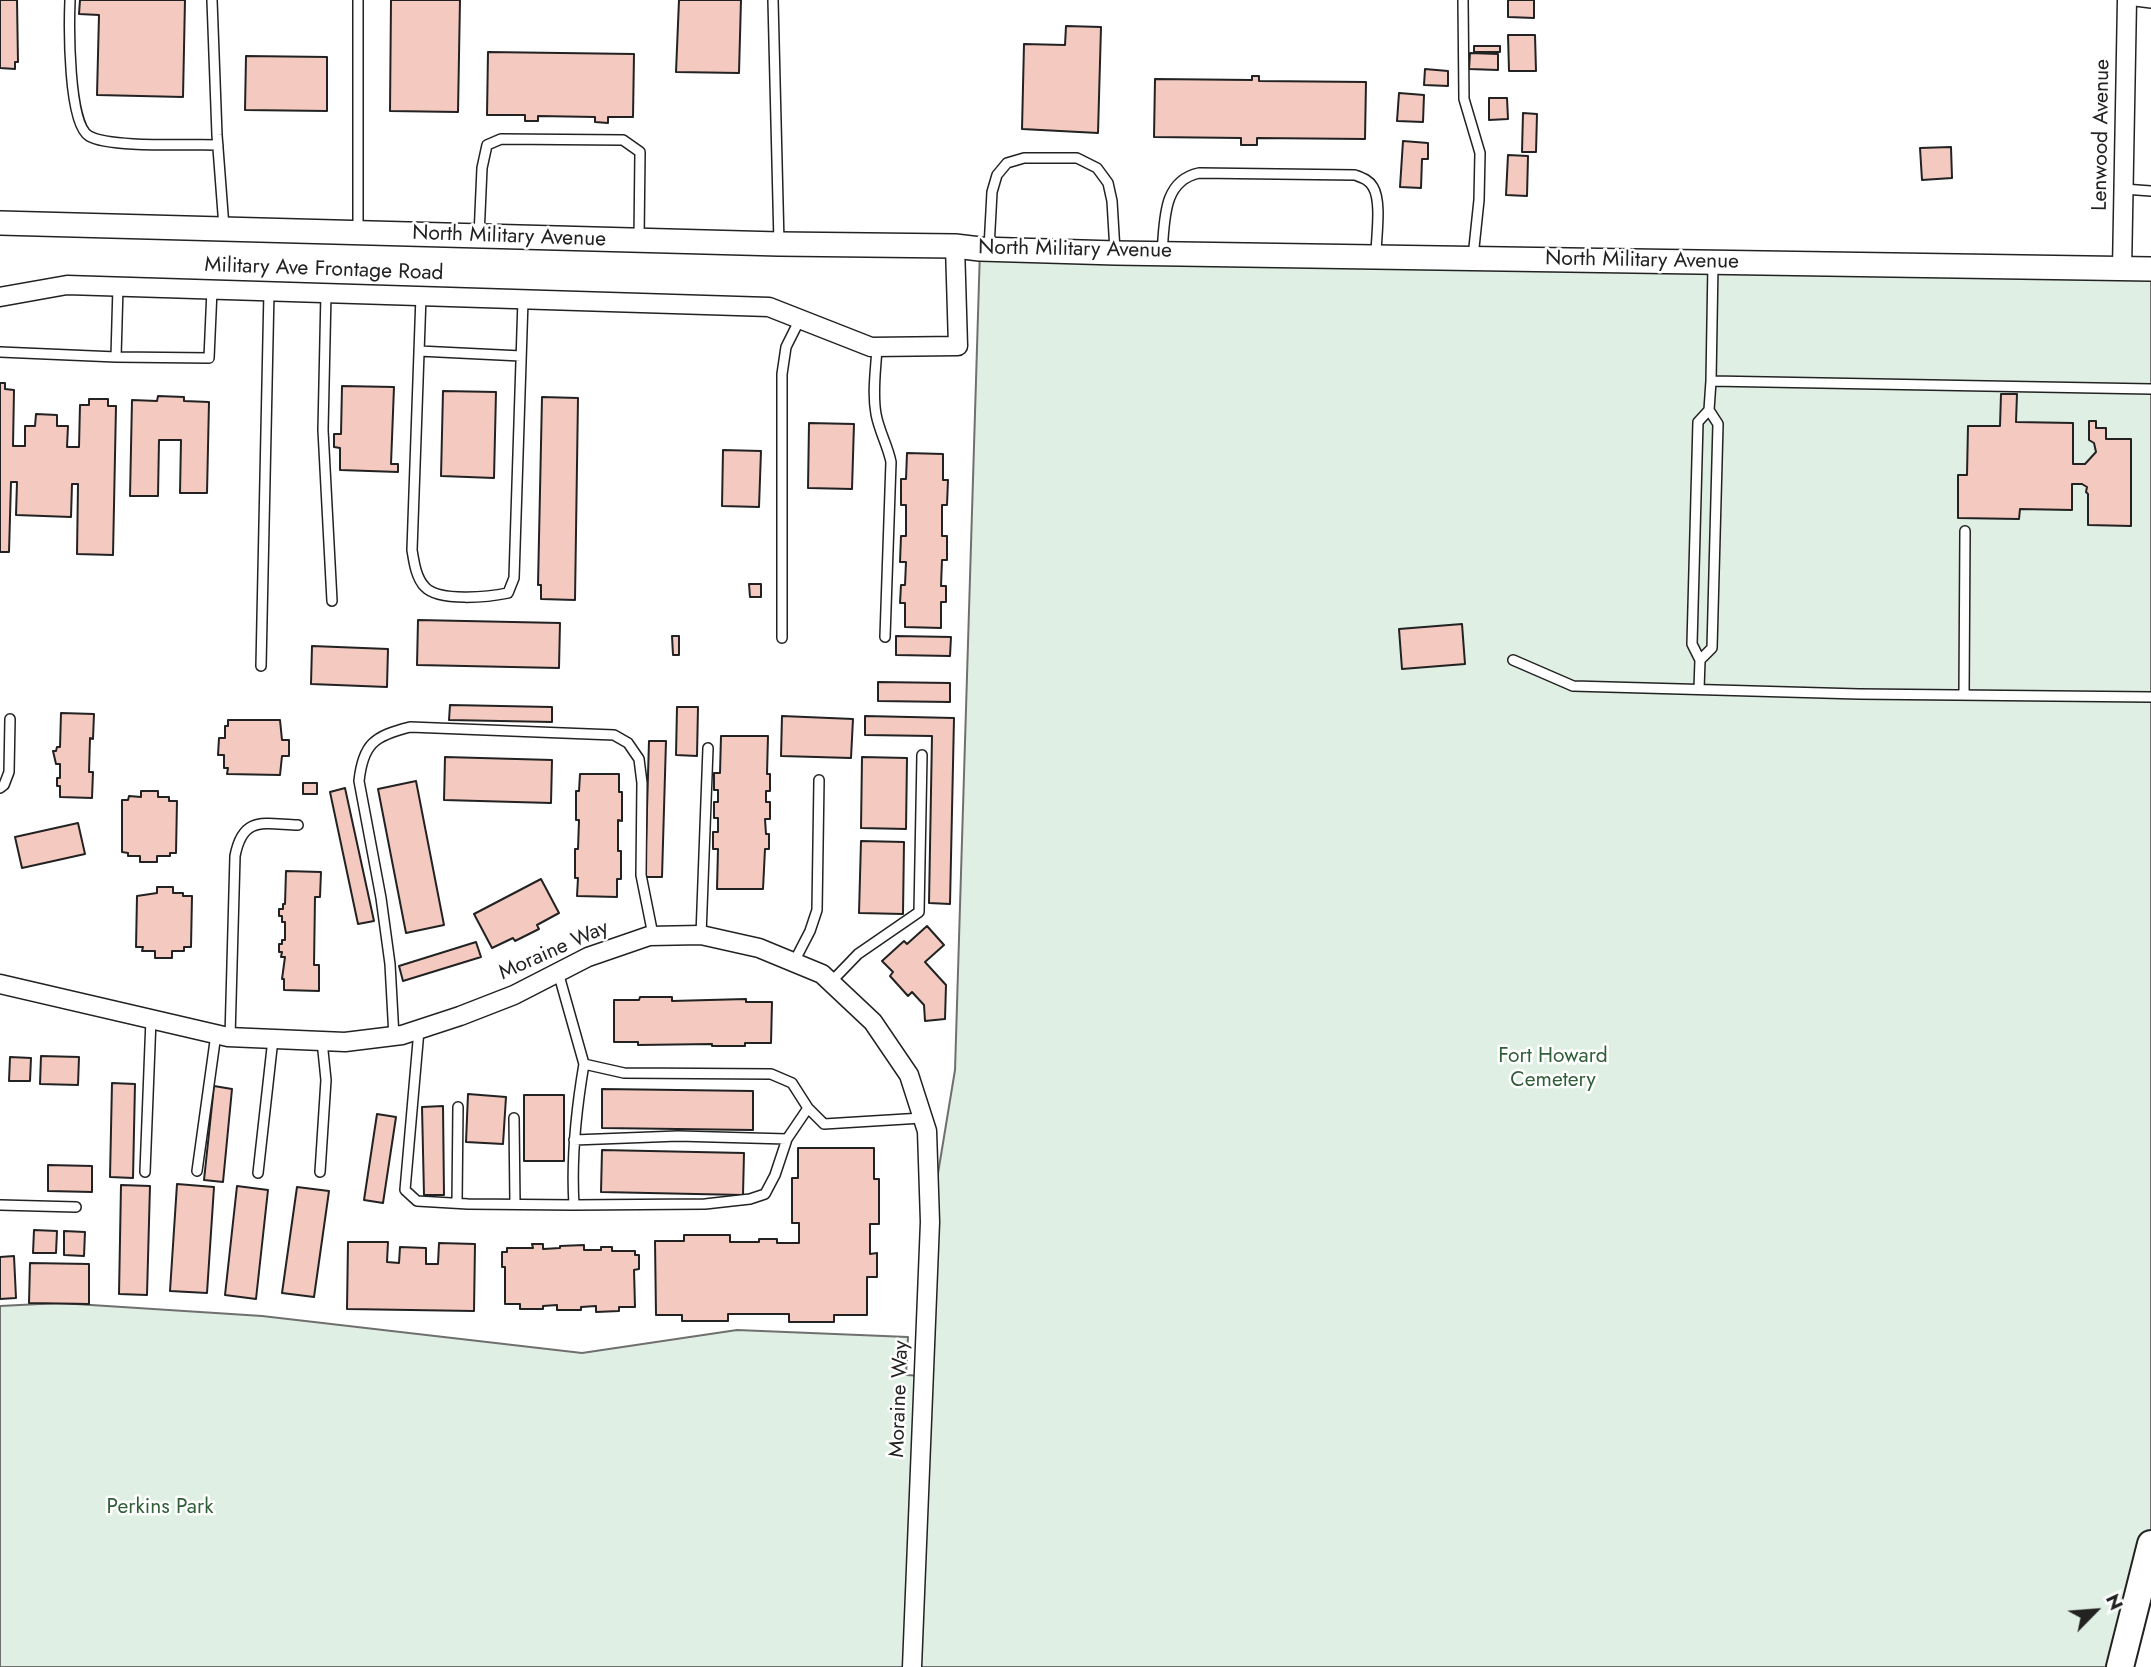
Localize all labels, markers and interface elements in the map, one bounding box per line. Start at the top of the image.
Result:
street label: Lenwood Avenue [2088,59,2116,211]
street label: North Military Avenue [412,221,606,253]
street label: North Military Avenue [978,236,1172,264]
street label: North Military Avenue [1545,247,1739,275]
street label: Military Ave Frontage Road [204,253,444,287]
street label: Moraine Way [495,916,613,986]
park label: Fort Howard Cemetery [1498,1044,1608,1094]
street label: Moraine Way [885,1340,915,1458]
park label: Perkins Park [107,1495,213,1521]
north arrow [2060,1576,2130,1646]
text: N [2099,1589,2130,1614]

